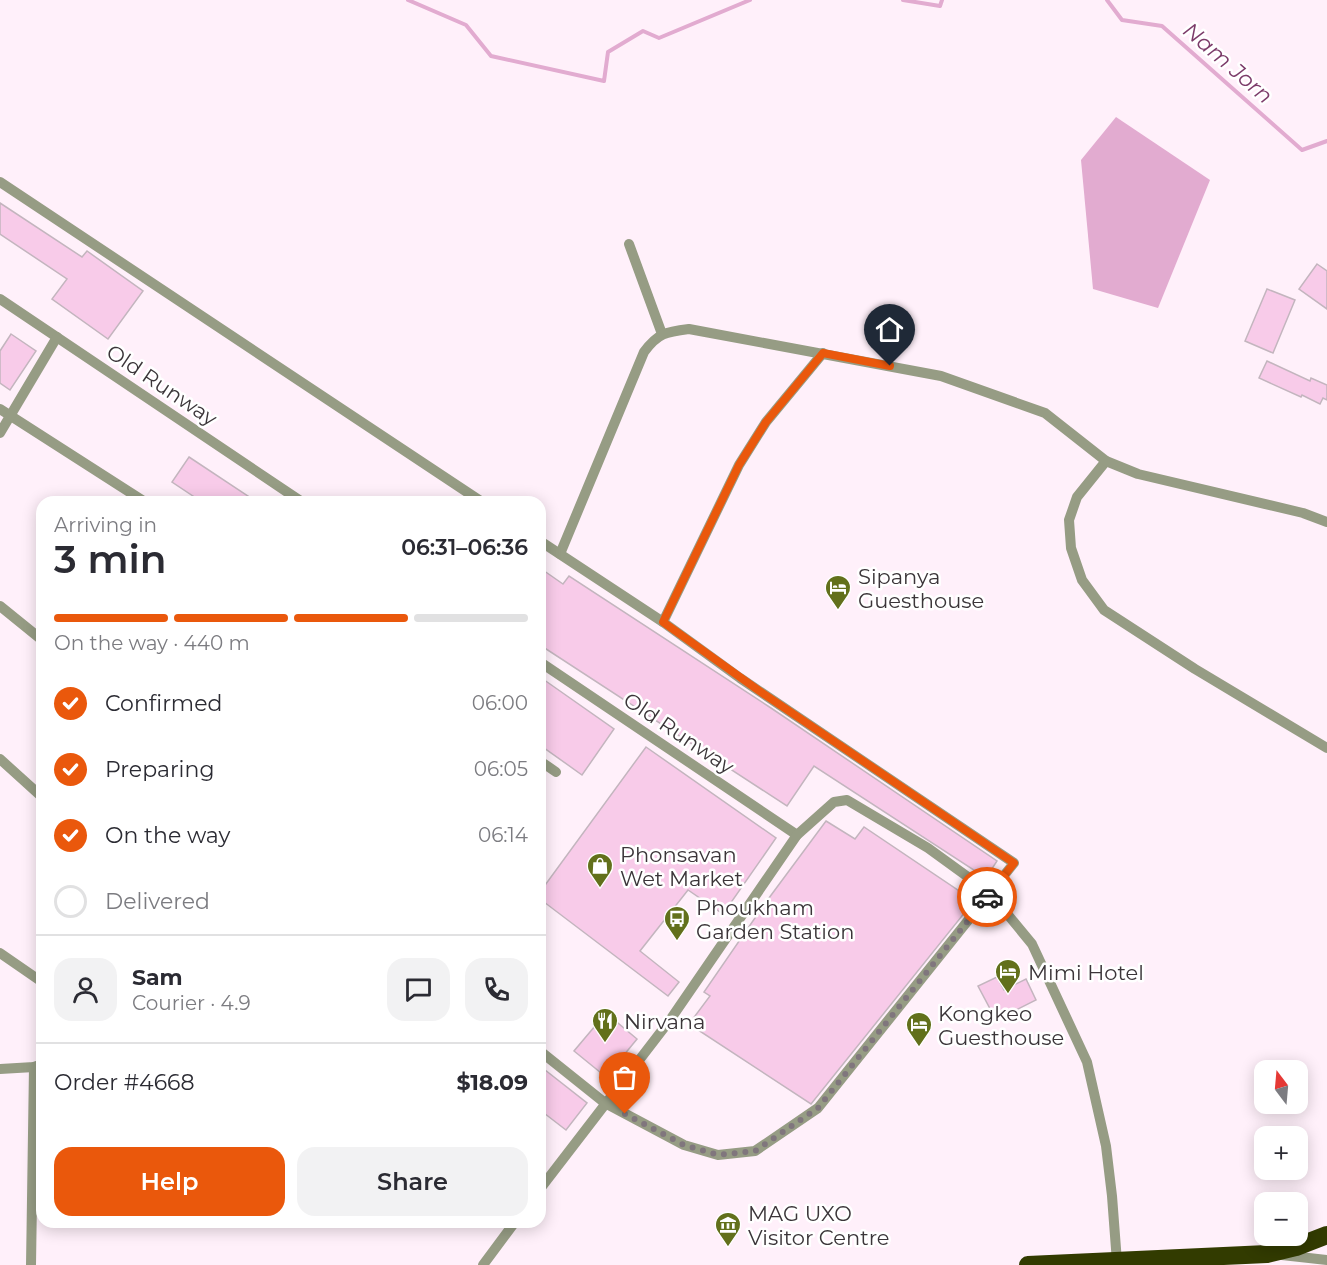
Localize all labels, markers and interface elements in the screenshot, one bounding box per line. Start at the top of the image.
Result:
water label: Nam Jorn [1178,17,1278,109]
pin [864,304,915,366]
icon: home [873,313,906,346]
street label: Old Runway [102,339,222,431]
text: Arriving in [54,513,157,537]
text: 06:31–06:36 [401,534,528,561]
text: 3 min [54,535,167,583]
place label: Sipanya Guesthouse [858,564,984,613]
hotel icon: Sipanya Guesthouse [823,573,853,611]
text: On the way · 440 m [54,631,250,655]
icon: check [54,687,87,720]
street label: Old Runway [619,687,739,779]
text: Confirmed [105,690,222,717]
text: 06:00 [472,691,528,715]
icon: check [54,753,87,786]
text: Preparing [105,756,214,783]
text: 06:05 [474,757,528,781]
icon: check [54,819,87,852]
text: On the way [105,822,230,849]
text: 06:14 [478,823,528,847]
place label: Phonsavan Wet Market [620,842,743,891]
shop icon: Phonsavan Wet Market [585,851,615,889]
courier [957,867,1017,927]
icon: car [971,881,1004,914]
text: Delivered [105,888,210,915]
place label: Phoukham Garden Station [696,895,854,944]
bus stop icon: Phoukham Garden Station [662,904,692,942]
hotel icon: Mimi Hotel [993,957,1023,995]
button: person [54,958,117,1021]
button: chat [387,958,450,1021]
button: phone [465,958,528,1021]
place label: Mimi Hotel [1028,960,1144,985]
text: Sam [132,964,183,991]
text: Courier · 4.9 [132,991,251,1015]
place label: Kongkeo Guesthouse [938,1001,1064,1050]
restaurant icon: Nirvana [590,1006,620,1044]
place label: Nirvana [624,1009,705,1034]
hotel icon: Kongkeo Guesthouse [904,1010,934,1048]
pin [599,1052,650,1114]
north arrow [1254,1060,1308,1114]
map controls [1254,1060,1308,1246]
icon: bag [608,1061,641,1094]
text: Order #4668 [54,1069,194,1096]
text: $18.09 [456,1069,528,1096]
button: + [1254,1126,1308,1180]
button: Help [54,1147,285,1216]
button: Share [297,1147,528,1216]
button: − [1254,1192,1308,1246]
place label: MAG UXO Visitor Centre [748,1201,890,1250]
museum icon: MAG UXO Visitor Centre [713,1210,743,1248]

